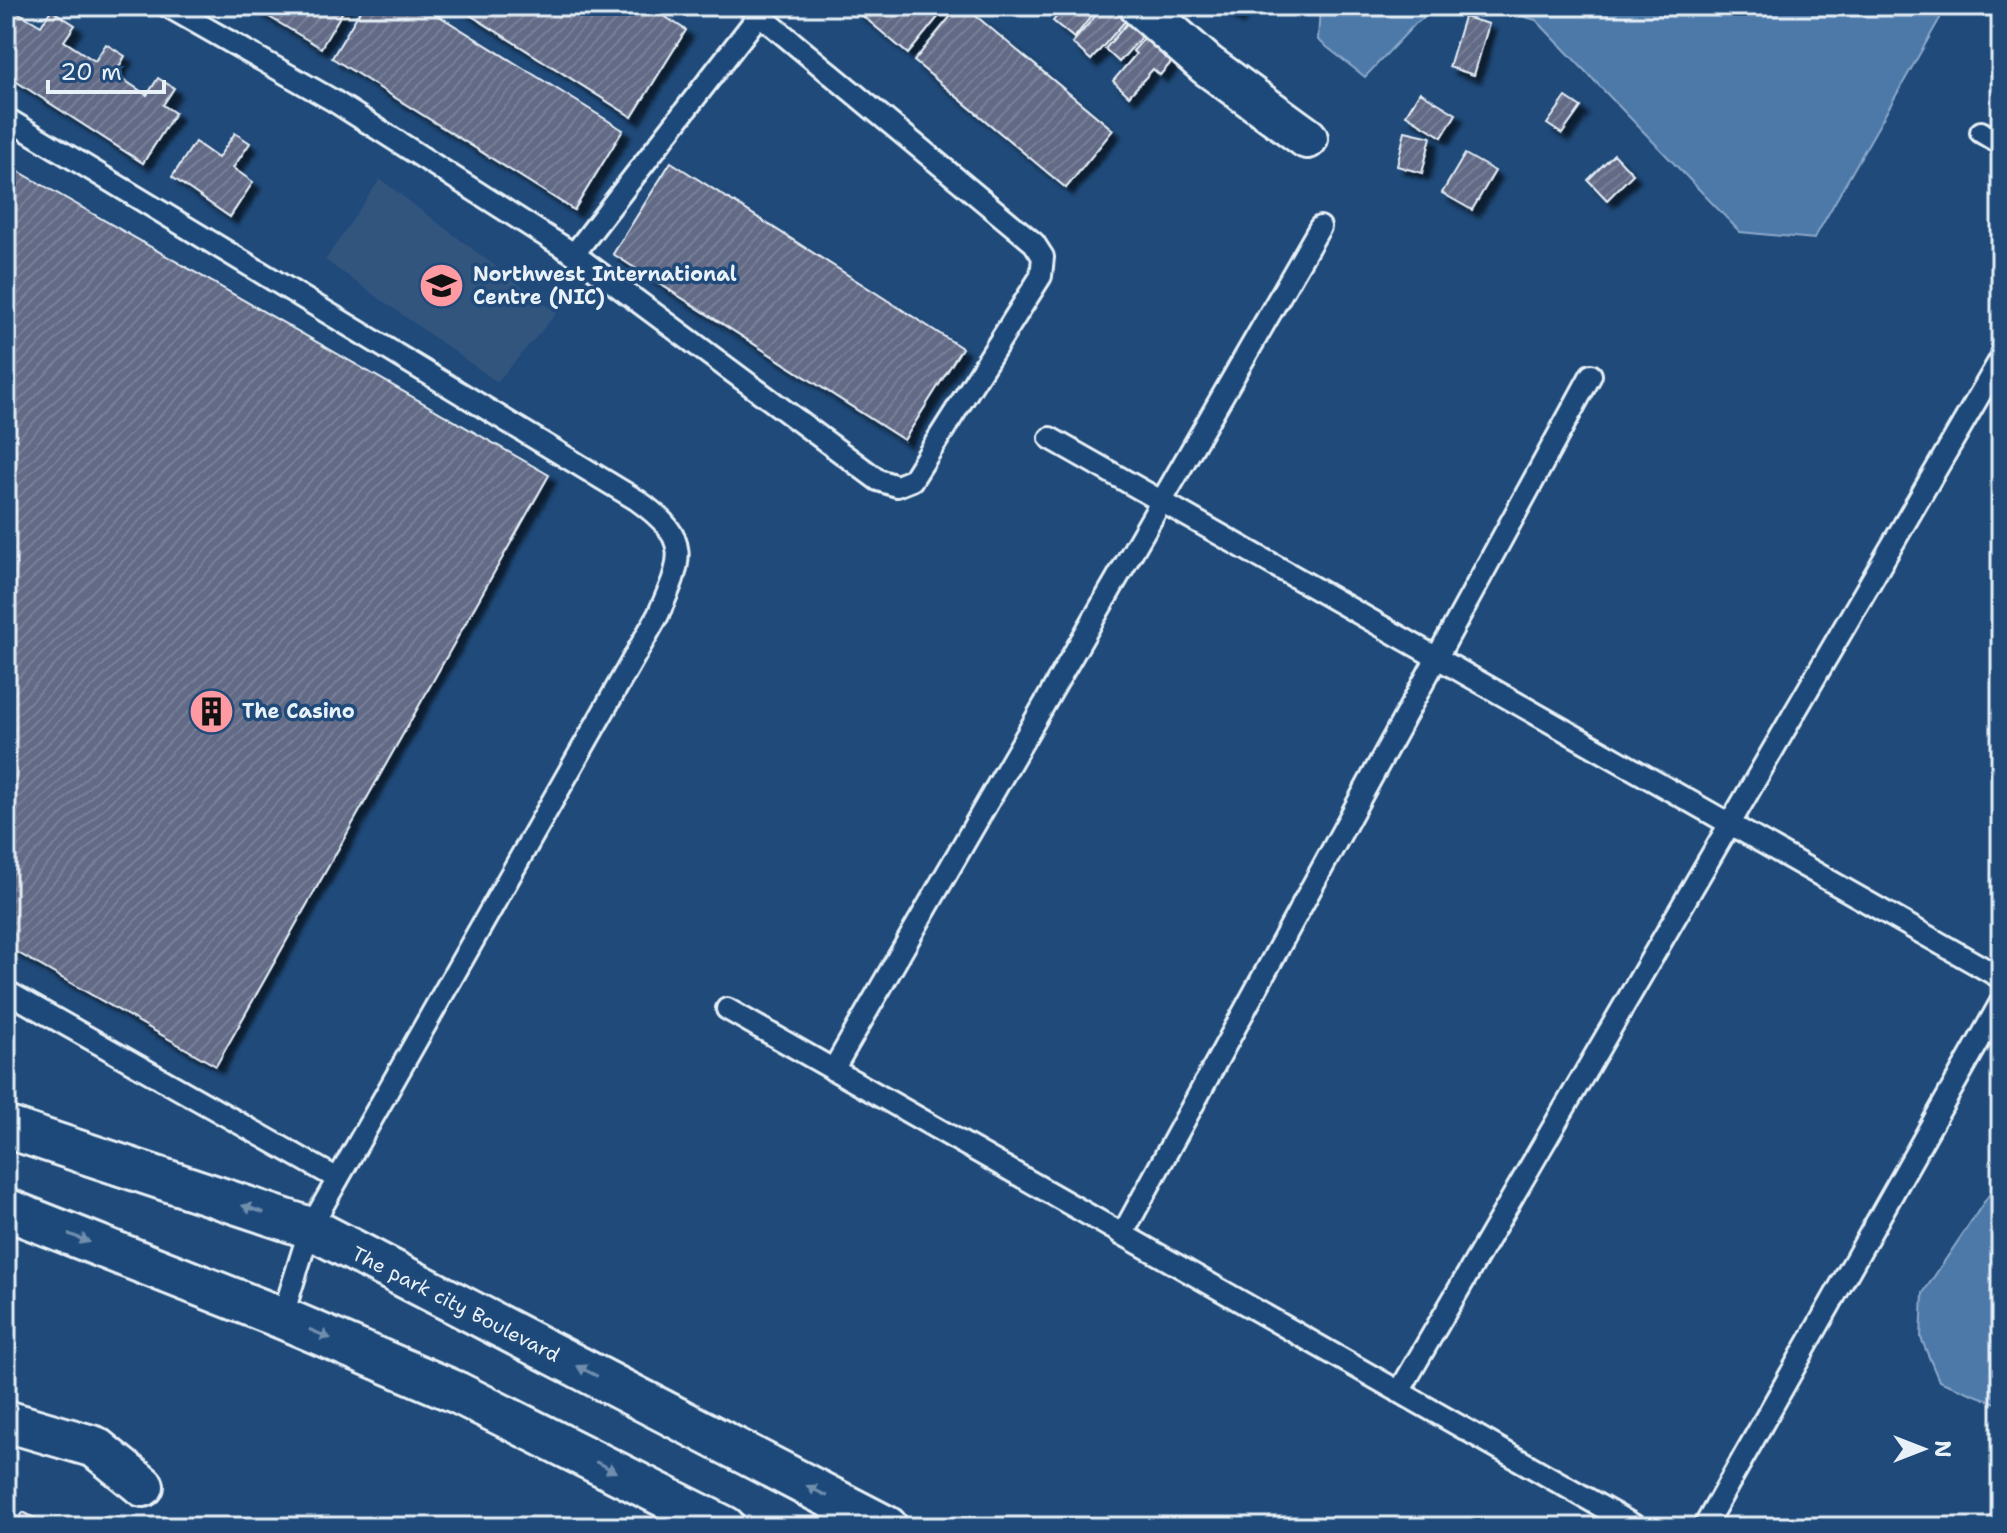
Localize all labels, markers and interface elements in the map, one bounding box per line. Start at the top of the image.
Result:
scale bar [48,44,164,94]
text: 20 m [60,56,122,88]
place label: Northwest International Centre (NIC) [473,261,737,310]
school or university icon: Northwest International Centre (NIC) [418,262,466,310]
building icon: The Casino [187,687,235,735]
place label: The Casino [242,698,355,724]
one-way arrow [240,1202,264,1214]
one-way arrow [67,1232,91,1245]
street label: The park city Boulevard [348,1240,565,1368]
one-way arrow [308,1328,332,1341]
one-way arrow [575,1365,598,1378]
north arrow [1883,1409,1963,1489]
text: N [1928,1440,1957,1458]
one-way arrow [595,1461,618,1474]
one-way arrow [806,1485,829,1498]

